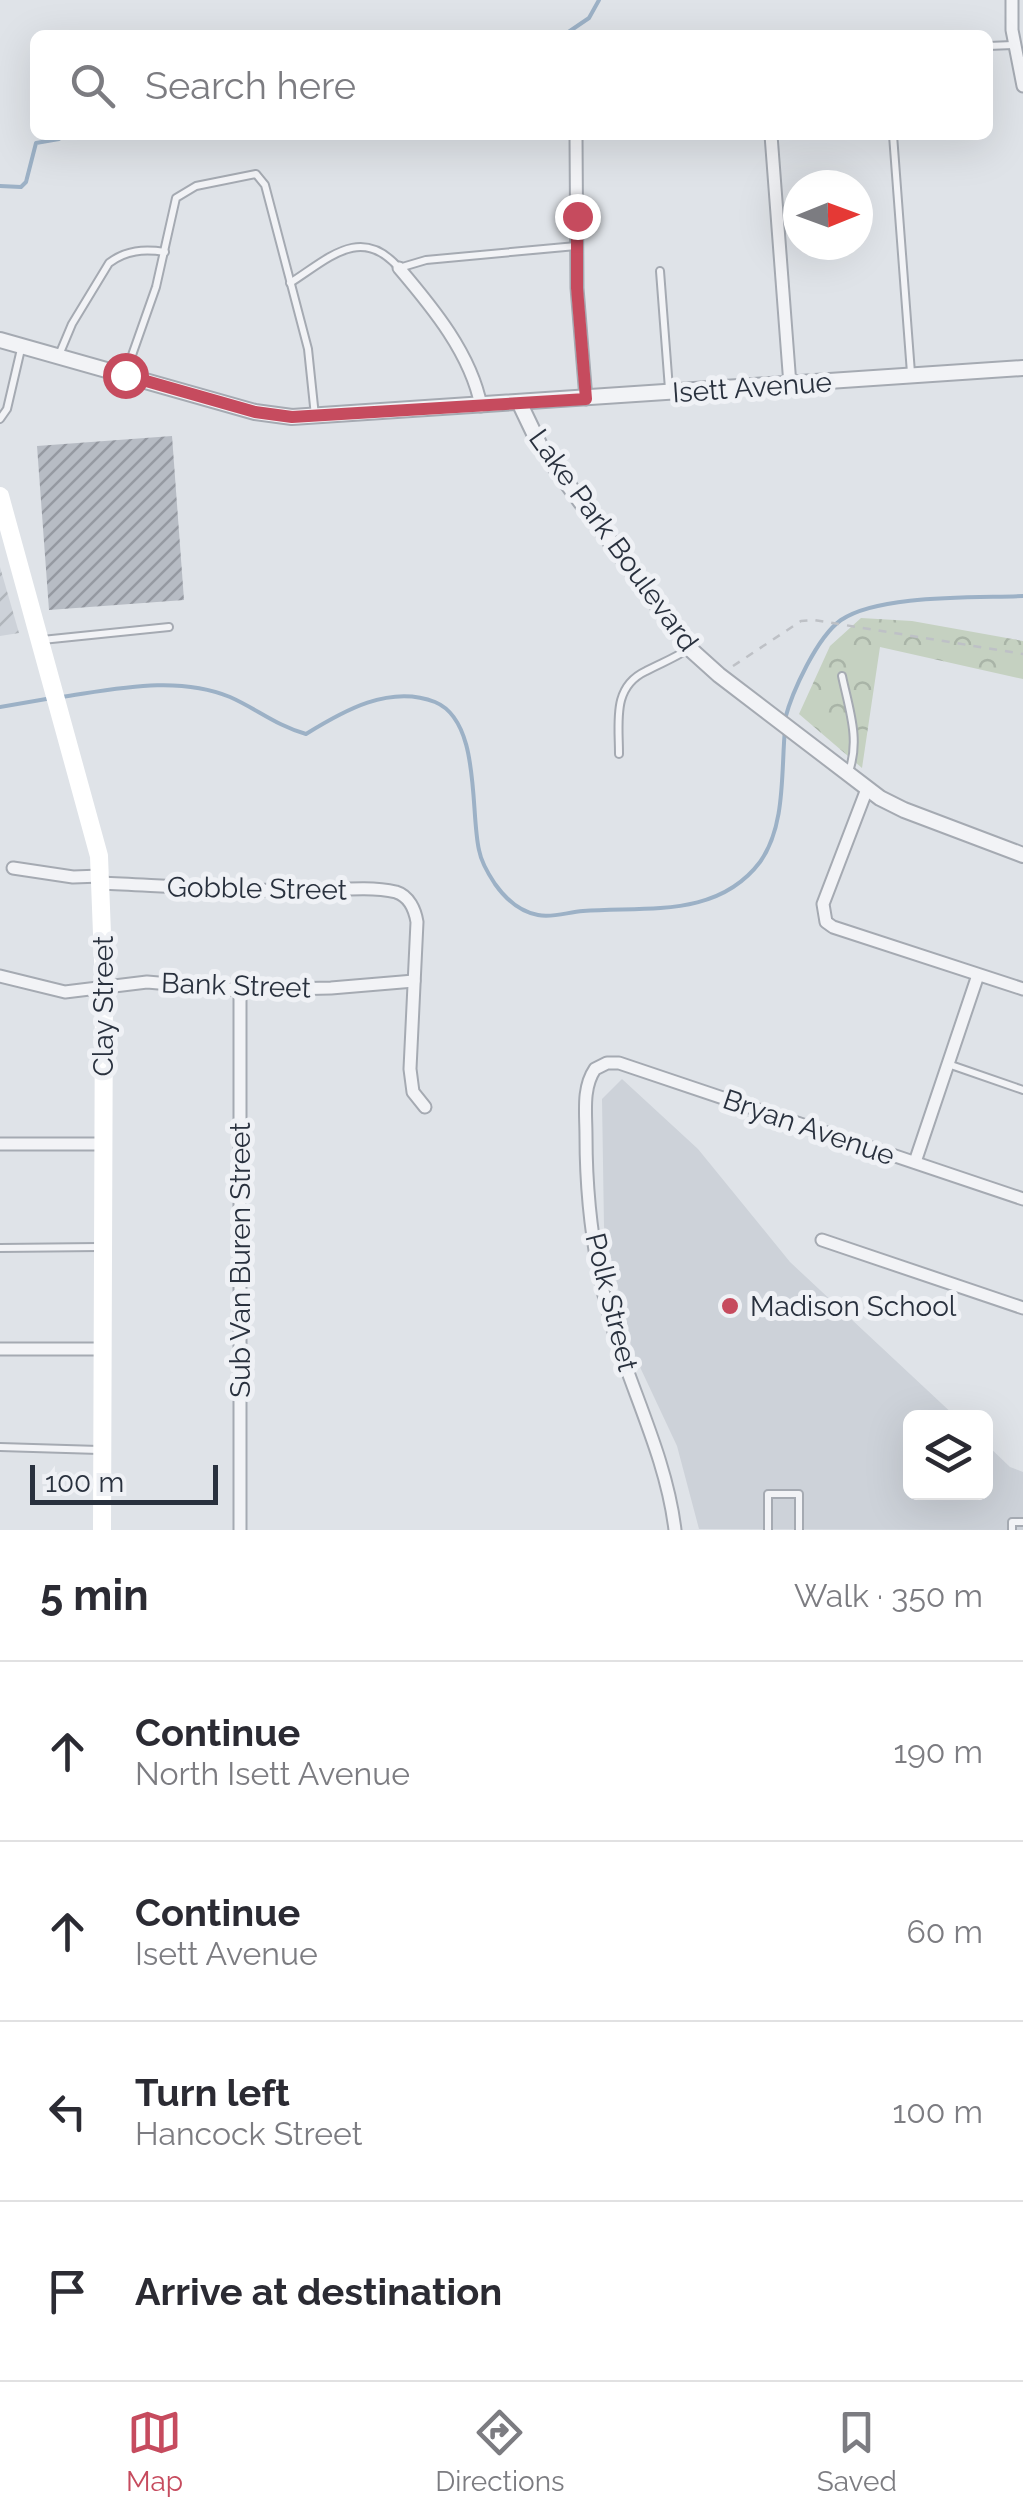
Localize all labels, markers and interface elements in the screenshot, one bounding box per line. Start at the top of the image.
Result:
search box [30,30,993,140]
icon: search [65,58,120,113]
text: Search here [145,63,356,108]
north arrow [783,170,873,260]
route end [555,194,601,240]
route start [103,353,149,399]
street label: Isett Avenue [671,365,833,410]
street label: Lake Park Boulevard [522,423,705,658]
street label: Gobble Street [167,870,348,907]
street label: Clay Street [87,935,120,1076]
street label: Bank Street [161,966,312,1005]
street label: Bryan Avenue [719,1083,899,1172]
street label: Sub Van Buren Street [224,1122,257,1398]
street label: Polk Street [578,1230,645,1375]
place label: Madison School [750,1290,957,1323]
marker: Madison School [719,1295,741,1317]
map controls [903,1410,993,1500]
button: layers [903,1410,993,1500]
scale bar [30,1460,218,1504]
text: 100 m [45,1466,124,1499]
text: 5 min [40,1571,149,1620]
text: Walk · 350 m [794,1577,983,1614]
text: Continue [135,1710,300,1755]
icon: ahead [40,1724,95,1779]
text: 190 m [893,1733,983,1770]
text: North Isett Avenue [135,1755,410,1792]
text: Continue [135,1890,300,1935]
icon: ahead [40,1904,95,1959]
text: 60 m [907,1913,983,1950]
text: Isett Avenue [135,1935,318,1972]
text: Turn left [135,2070,290,2115]
icon: left [40,2084,95,2139]
text: 100 m [893,2093,983,2130]
text: Hancock Street [135,2115,362,2152]
icon: arrive [40,2264,95,2319]
text: Arrive at destination [135,2269,502,2314]
tab: Map [126,2405,183,2498]
tab: Directions [435,2405,565,2498]
tab: Saved [817,2405,897,2498]

